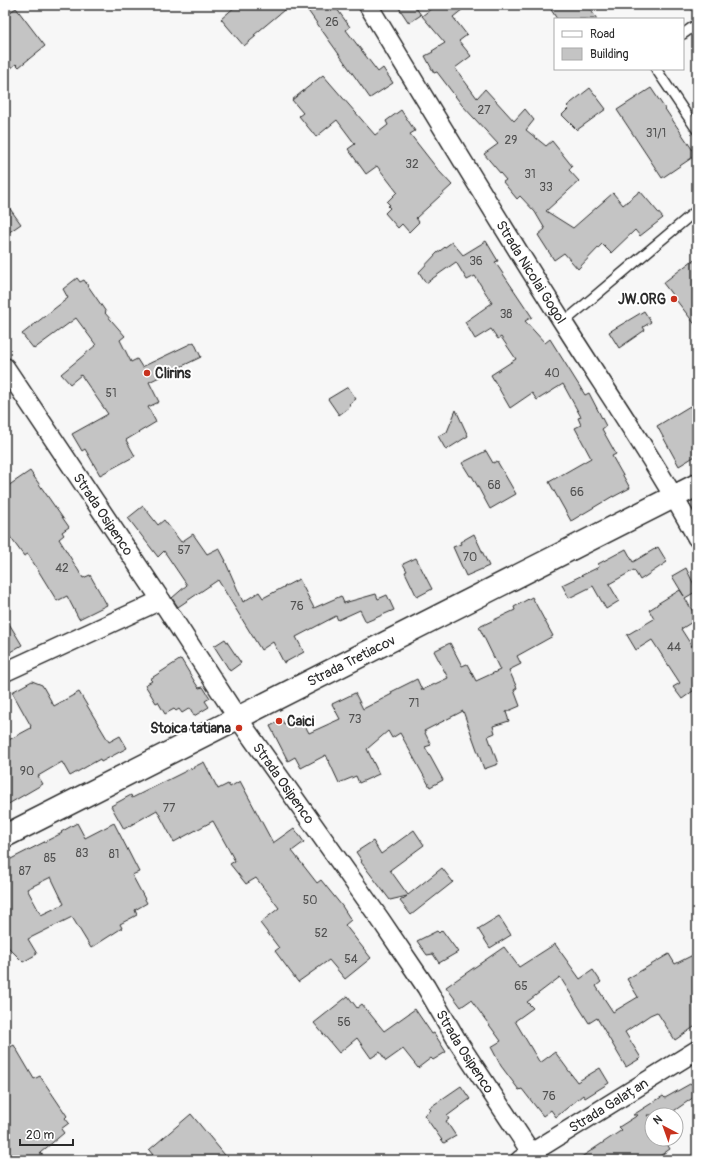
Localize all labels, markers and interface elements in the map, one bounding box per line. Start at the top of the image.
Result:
house number: 26 [325,15,339,30]
legend [554,18,684,70]
text: Road [590,27,615,42]
text: Building [590,47,629,62]
house number: 27 [477,103,491,118]
house number: 31/1 [646,126,666,141]
house number: 29 [505,133,517,148]
house number: 32 [405,157,419,172]
house number: 31 [524,167,536,182]
house number: 33 [539,180,553,195]
street label: Strada Nicolai Gogol [493,217,570,327]
house number: 36 [469,254,483,269]
place label: JW.ORG [618,291,666,308]
marker: JW.ORG [669,294,679,304]
house number: 38 [500,307,512,322]
place label: Clirins [155,365,191,382]
house number: 40 [544,366,560,381]
marker: Clirins [142,368,152,378]
house number: 51 [105,386,117,401]
street label: Strada Osipenco [70,470,137,559]
house number: 68 [487,478,501,493]
house number: 66 [570,485,584,500]
house number: 57 [178,543,191,558]
house number: 70 [463,550,477,565]
house number: 42 [55,561,69,576]
house number: 76 [290,599,304,614]
street label: Strada Tretiacov [304,631,398,690]
house number: 44 [667,640,681,655]
house number: 71 [408,696,420,711]
house number: 73 [348,712,362,727]
place label: Caici [287,713,315,730]
marker: Caici [274,716,284,726]
place label: Stoica tatiana [150,720,231,737]
marker: Stoica tatiana [234,723,244,733]
street label: Strada Osipenco [249,739,319,827]
house number: 90 [20,764,34,779]
house number: 77 [163,801,176,816]
house number: 83 [76,846,89,861]
house number: 81 [109,847,119,862]
house number: 85 [44,851,56,866]
house number: 87 [19,864,32,879]
house number: 50 [303,893,317,908]
house number: 52 [314,926,328,941]
house number: 54 [344,952,358,967]
house number: 65 [514,979,528,994]
street label: Strada Osipenco [433,1007,498,1097]
house number: 56 [337,1015,351,1030]
street label: Strada Galațan [566,1074,651,1136]
house number: 76 [542,1089,556,1104]
north arrow [644,1107,684,1147]
text: N [651,1112,665,1127]
scale bar [20,1121,73,1147]
text: 20 m [26,1128,55,1143]

